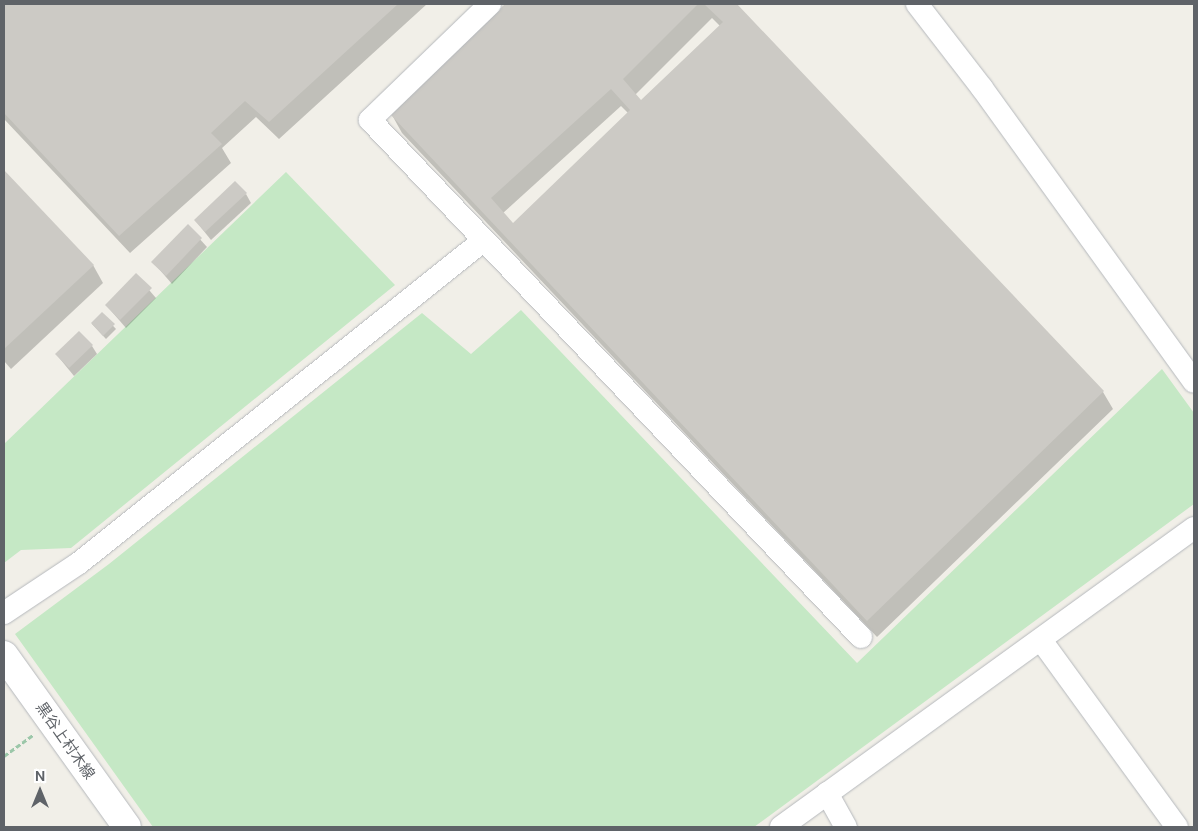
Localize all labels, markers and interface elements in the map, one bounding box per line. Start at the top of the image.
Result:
street label: 黒谷上村木線 [32,699,98,783]
north arrow [15,766,65,816]
text: N [35,767,45,785]

